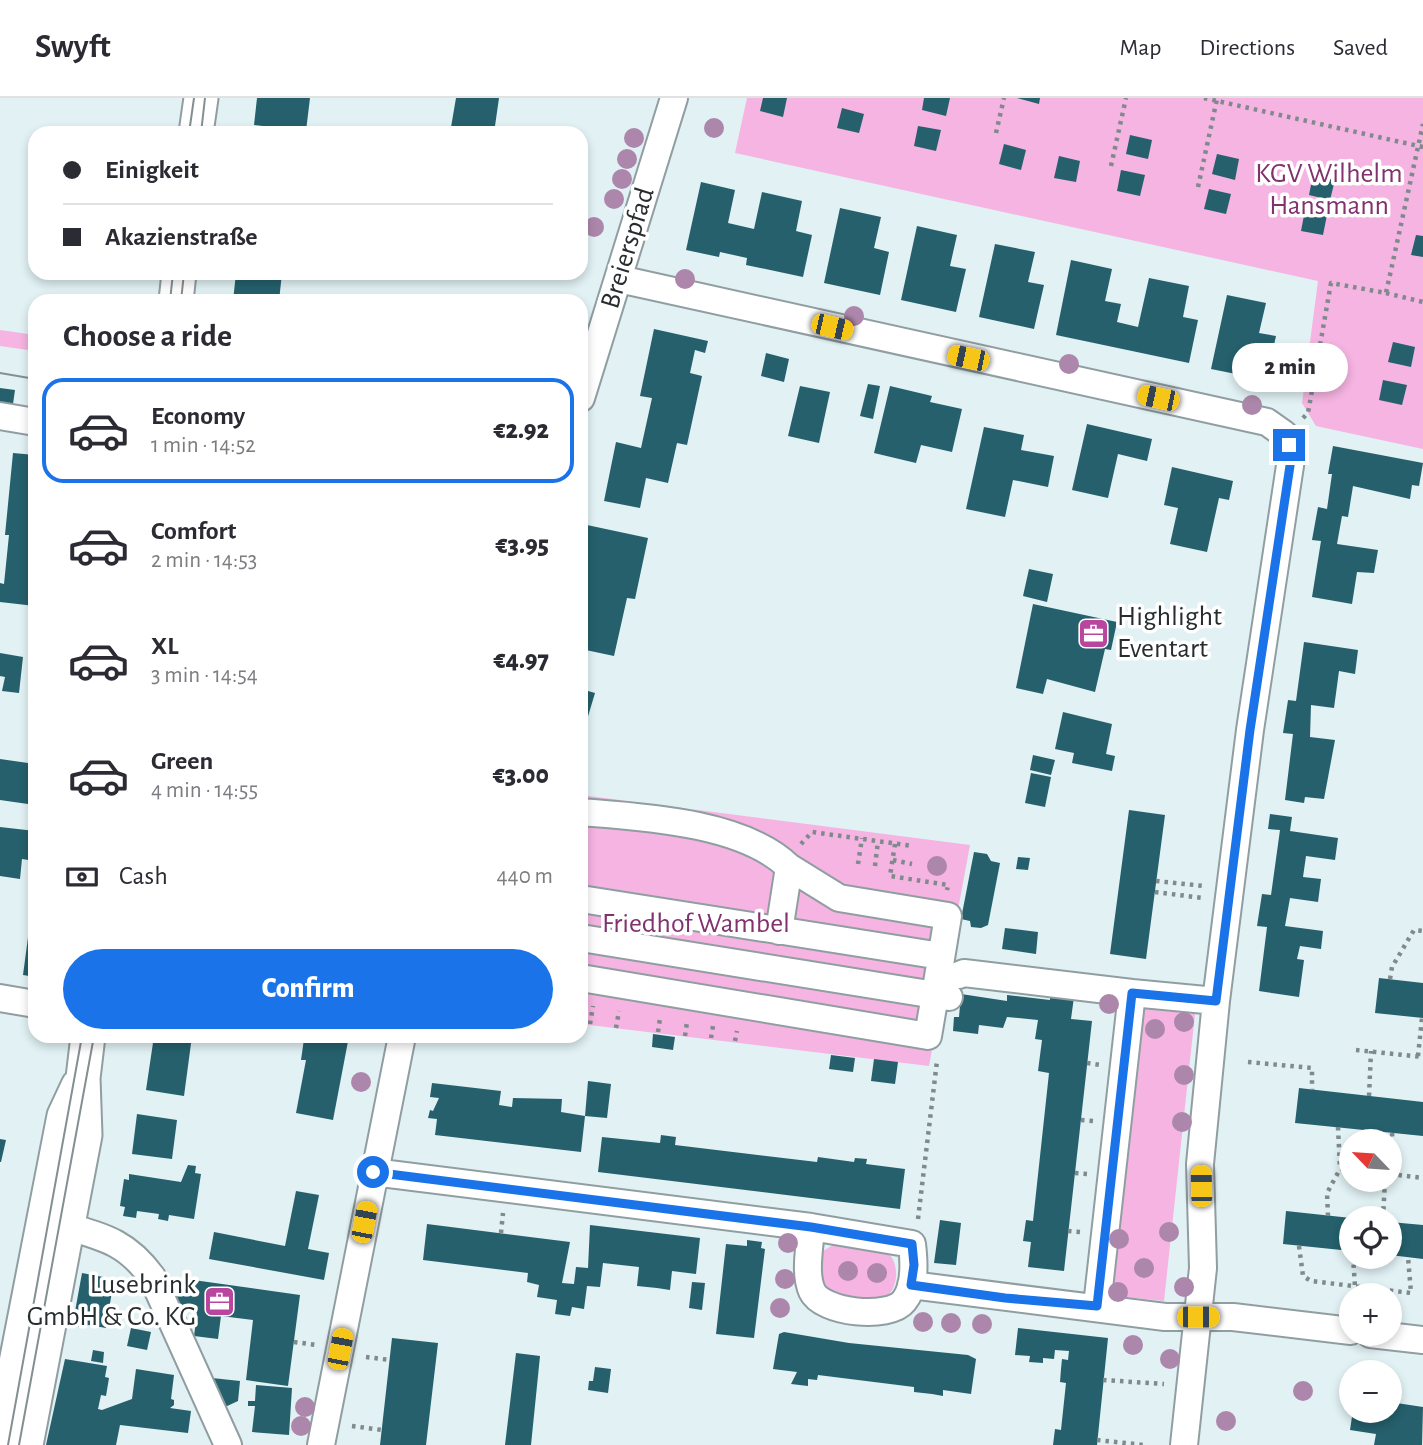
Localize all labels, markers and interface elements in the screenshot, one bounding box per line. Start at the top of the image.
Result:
text: Swyft [35,31,111,64]
text: Map [1119,36,1161,60]
text: Directions [1199,36,1295,60]
text: Saved [1333,36,1388,60]
text: Einigkeit [105,157,199,183]
park label: KGV Wilhelm Hansmann [1255,160,1403,220]
street label: Breierspfad [596,184,660,312]
text: Akazienstraße [105,224,258,250]
car [810,312,855,342]
text: Choose a ride [63,320,232,352]
car [946,343,991,373]
callout: 2 min [1231,344,1347,392]
text: 2 min [1264,356,1316,379]
car [1136,383,1181,413]
icon: car [67,399,130,462]
text: Economy [151,403,245,429]
text: €2.92 [494,417,549,443]
route end [1273,429,1305,461]
text: 1 min · 14:52 [151,434,256,457]
icon: car [67,514,130,577]
text: Comfort [151,518,236,544]
text: €3.95 [496,532,549,558]
text: 2 min · 14:53 [151,549,257,572]
place label: Highlight Eventart [1117,603,1222,663]
office icon: Highlight Eventart [1077,616,1111,650]
icon: car [67,629,130,692]
text: XL [151,633,178,659]
text: €4.97 [494,647,549,673]
text: 3 min · 14:54 [151,664,258,687]
icon: car [67,744,130,807]
text: Green [151,748,213,774]
text: €3.00 [493,762,549,788]
text: 4 min · 14:55 [151,779,258,802]
icon: cash [63,858,101,896]
text: Cash [119,863,168,889]
text: 440 m [497,865,553,888]
park label: Friedhof Wambel [602,910,790,938]
button: Confirm [63,949,553,1029]
north arrow [1339,1129,1402,1192]
map controls [1339,1129,1402,1423]
route start [357,1156,389,1188]
car [1191,1165,1212,1207]
car [350,1199,379,1245]
button: locate [1339,1206,1402,1269]
place label: Lusebrink GmbH & Co. KG [27,1271,196,1331]
button: + [1339,1283,1402,1346]
office icon: Lusebrink GmbH & Co. KG [202,1284,236,1318]
car [1178,1307,1220,1328]
car [326,1326,355,1372]
button: − [1339,1360,1402,1423]

